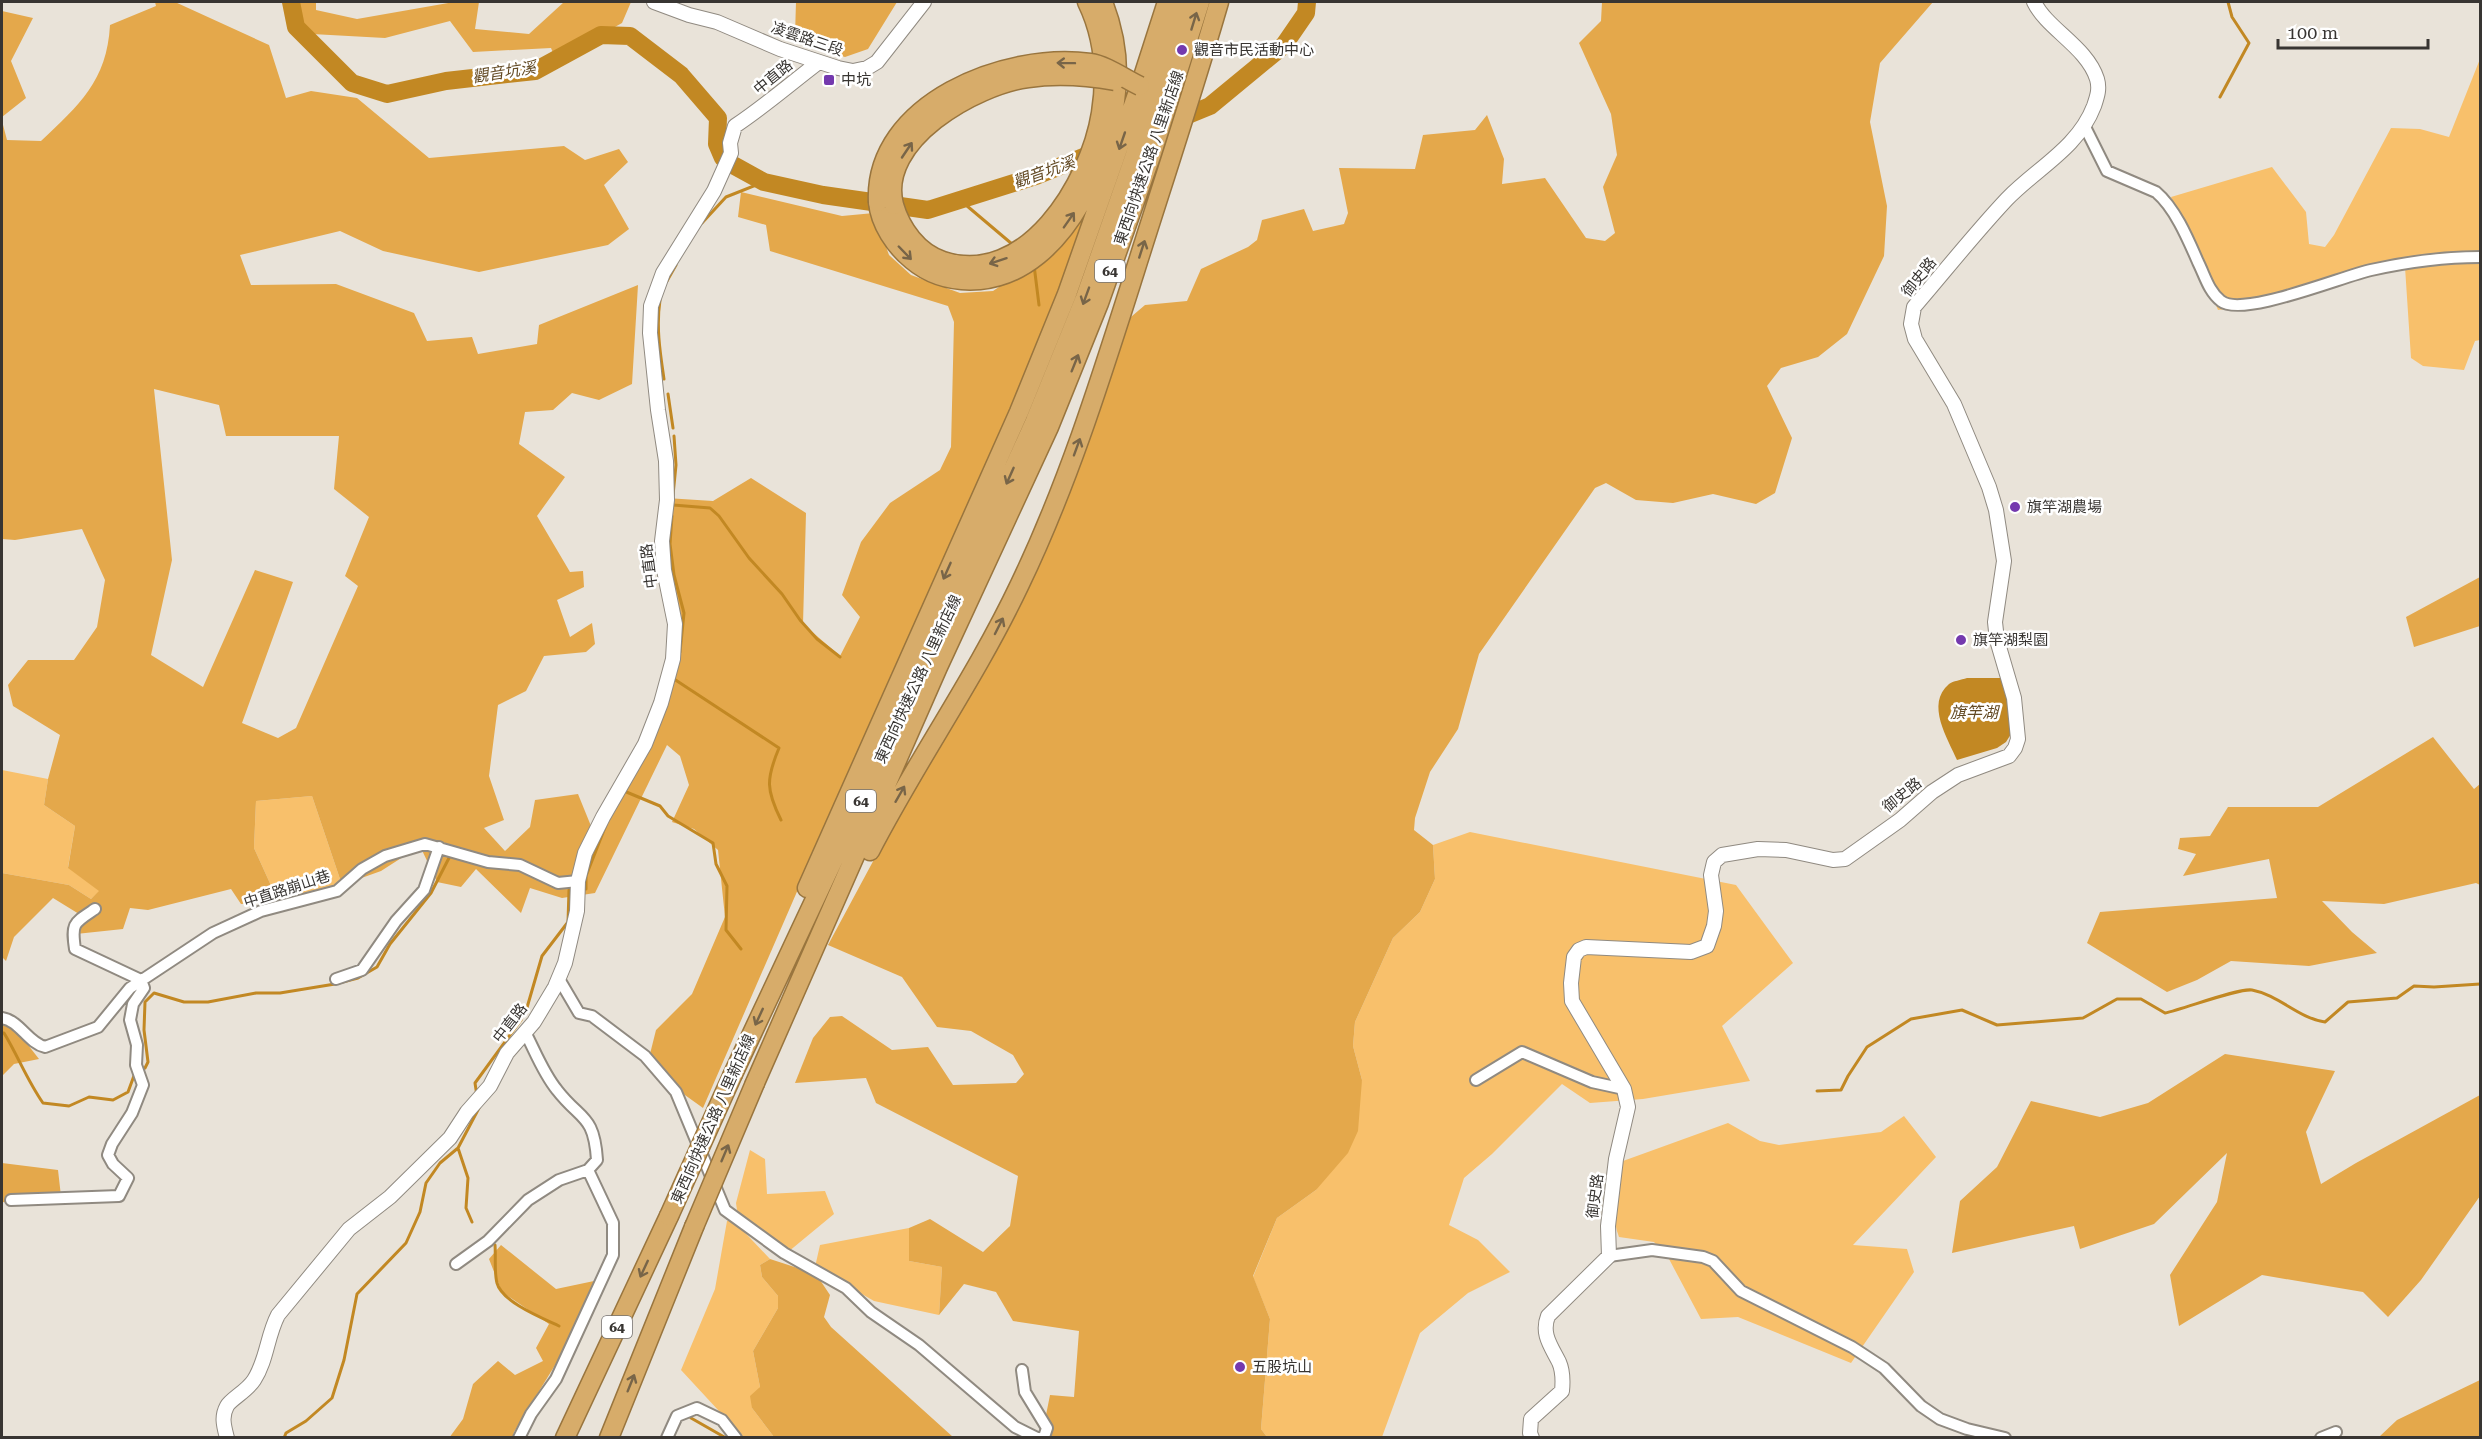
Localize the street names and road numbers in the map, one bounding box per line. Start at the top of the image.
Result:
street label: 凌雲路三段 [769,18,845,60]
street label: 中直路 [750,56,796,98]
street label: 東西向快速公路 八里新店線 [1111,68,1187,248]
street label: 御史路 [1898,254,1940,300]
road number: 64 [1095,260,1125,282]
street label: 中直路 [637,543,661,589]
street label: 東西向快速公路 八里新店線 [871,592,965,766]
street label: 御史路 [1879,774,1925,816]
road number: 64 [846,790,876,812]
street label: 中直路崩山巷 [241,867,333,911]
street label: 中直路 [489,1000,531,1046]
street label: 東西向快速公路 八里新店線 [667,1031,759,1207]
street label: 御史路 [1583,1173,1607,1219]
road number: 64 [602,1316,632,1338]

